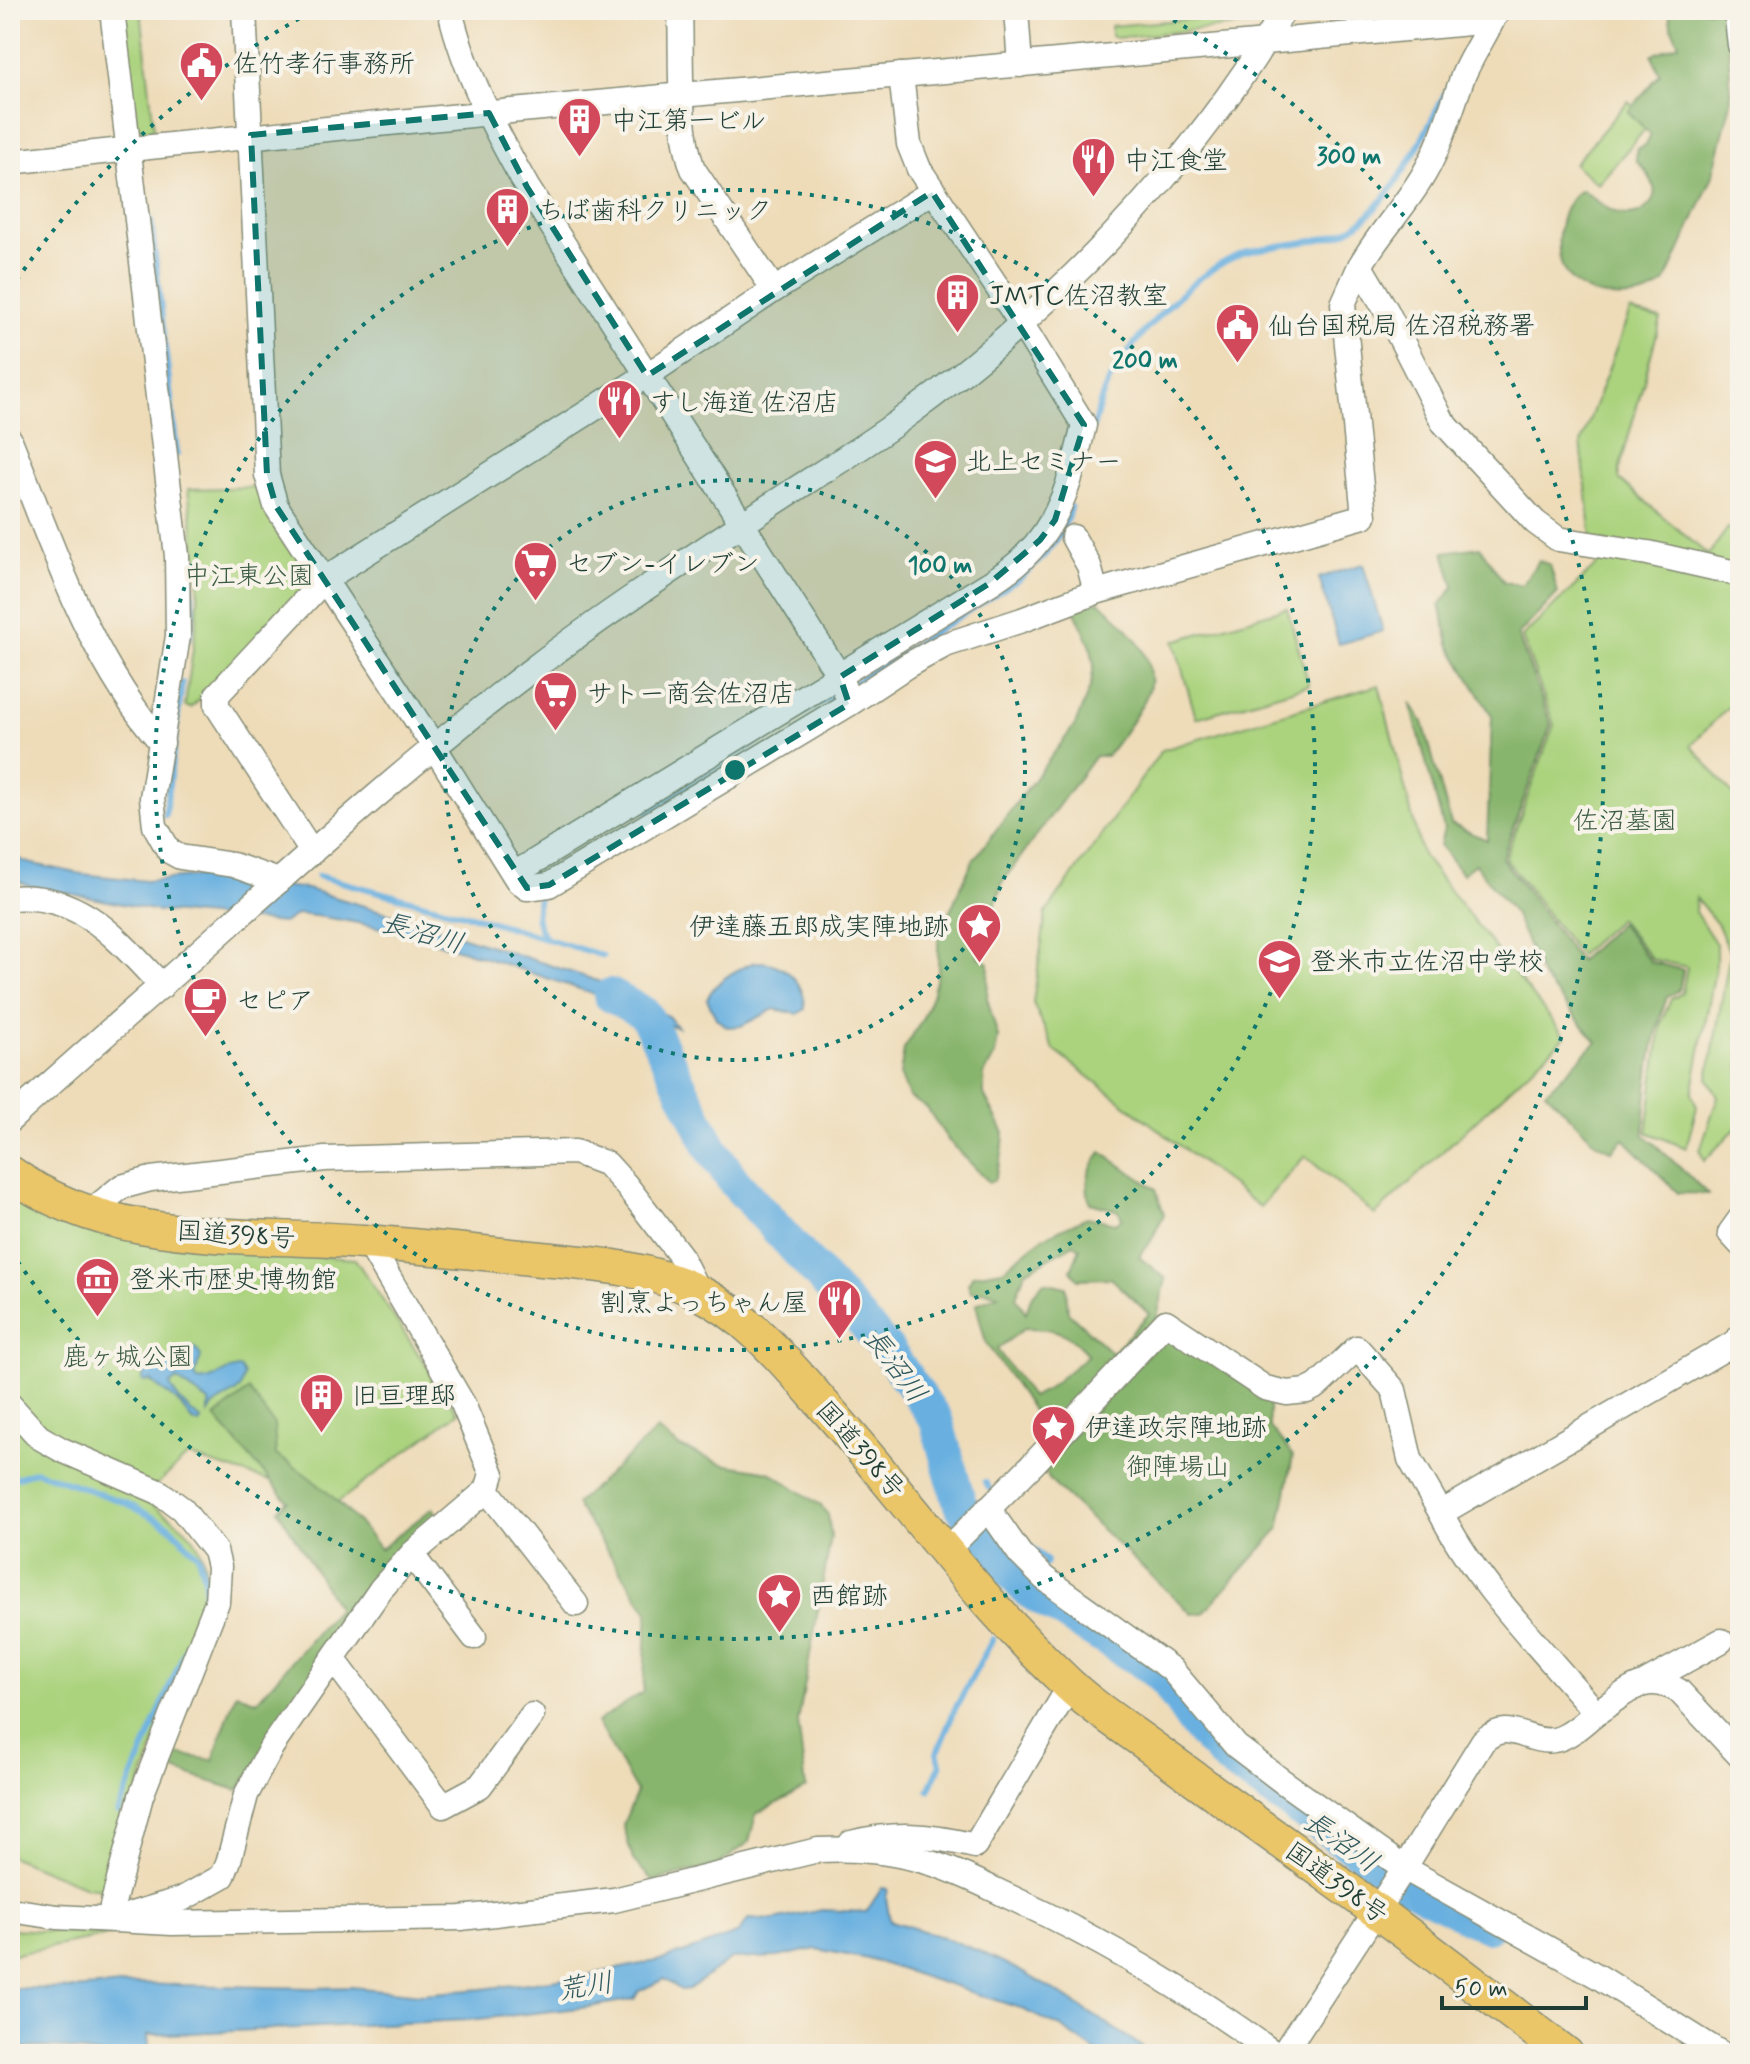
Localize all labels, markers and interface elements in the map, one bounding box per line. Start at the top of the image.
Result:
public building icon: 佐竹孝行事務所 [178,39,226,102]
place label: 佐竹孝行事務所 [233,48,415,82]
building icon: 中江第一ビル [556,96,604,159]
place label: 中江第一ビル [611,105,766,139]
restaurant icon: 中江食堂 [1069,136,1117,199]
text: 300 m [1317,142,1381,173]
place label: 中江食堂 [1124,145,1228,179]
building icon: ちば歯科クリニック [483,186,531,249]
place label: ちば歯科クリニック [538,195,772,229]
building icon: JMTC佐沼教室 [934,271,982,334]
place label: JMTC佐沼教室 [989,280,1168,314]
public building icon: 仙台国税局 佐沼税務署 [1213,301,1261,364]
place label: 仙台国税局 佐沼税務署 [1268,310,1535,344]
text: 200 m [1112,346,1178,377]
restaurant icon: すし海道 佐沼店 [595,378,643,441]
place label: すし海道 佐沼店 [650,387,839,421]
school or university icon: 北上セミナー [911,437,959,500]
place label: 北上セミナー [966,446,1121,480]
supermarket icon: セブン-イレブン [511,539,559,602]
place label: セブン-イレブン [566,548,760,582]
text: 100 m [908,551,972,582]
park label: 中江東公園 [184,560,314,594]
supermarket icon: サトー商会佐沼店 [532,669,580,732]
place label: サトー商会佐沼店 [587,678,795,712]
centre of rings [721,756,749,784]
park label: 佐沼墓園 [1573,805,1677,839]
place icon: 伊達藤五郎成実陣地跡 [956,902,1004,965]
water label: 長沼川 [377,905,468,964]
place label: 伊達藤五郎成実陣地跡 [689,911,949,945]
school or university icon: 登米市立佐沼中学校 [1255,937,1303,1000]
place label: 登米市立佐沼中学校 [1310,946,1544,980]
cafe icon: セピア [181,976,229,1039]
place label: セピア [236,985,314,1019]
street label: 国道398号 [175,1215,297,1257]
museum icon: 登米市歴史博物館 [74,1255,122,1318]
place label: 登米市歴史博物館 [129,1264,337,1298]
restaurant icon: 割烹よっちゃん屋 [815,1278,863,1341]
place label: 割烹よっちゃん屋 [600,1287,808,1321]
water label: 長沼川 [854,1322,934,1411]
park label: 鹿ヶ城公園 [63,1341,193,1375]
building icon: 旧亘理邸 [297,1371,345,1434]
place label: 旧亘理邸 [352,1380,456,1414]
street label: 国道398号 [808,1394,911,1506]
place icon: 伊達政宗陣地跡 [1030,1403,1078,1466]
place label: 伊達政宗陣地跡 [1085,1412,1267,1446]
park label: 御陣場山 [1126,1451,1230,1485]
place icon: 西館跡 [755,1571,803,1634]
place label: 西館跡 [810,1580,888,1614]
water label: 長沼川 [1296,1804,1386,1882]
street label: 国道398号 [1278,1835,1394,1932]
scale bar [1442,1960,1586,2010]
water label: 荒川 [555,1965,616,2010]
text: 50 m [1454,1974,1508,2005]

